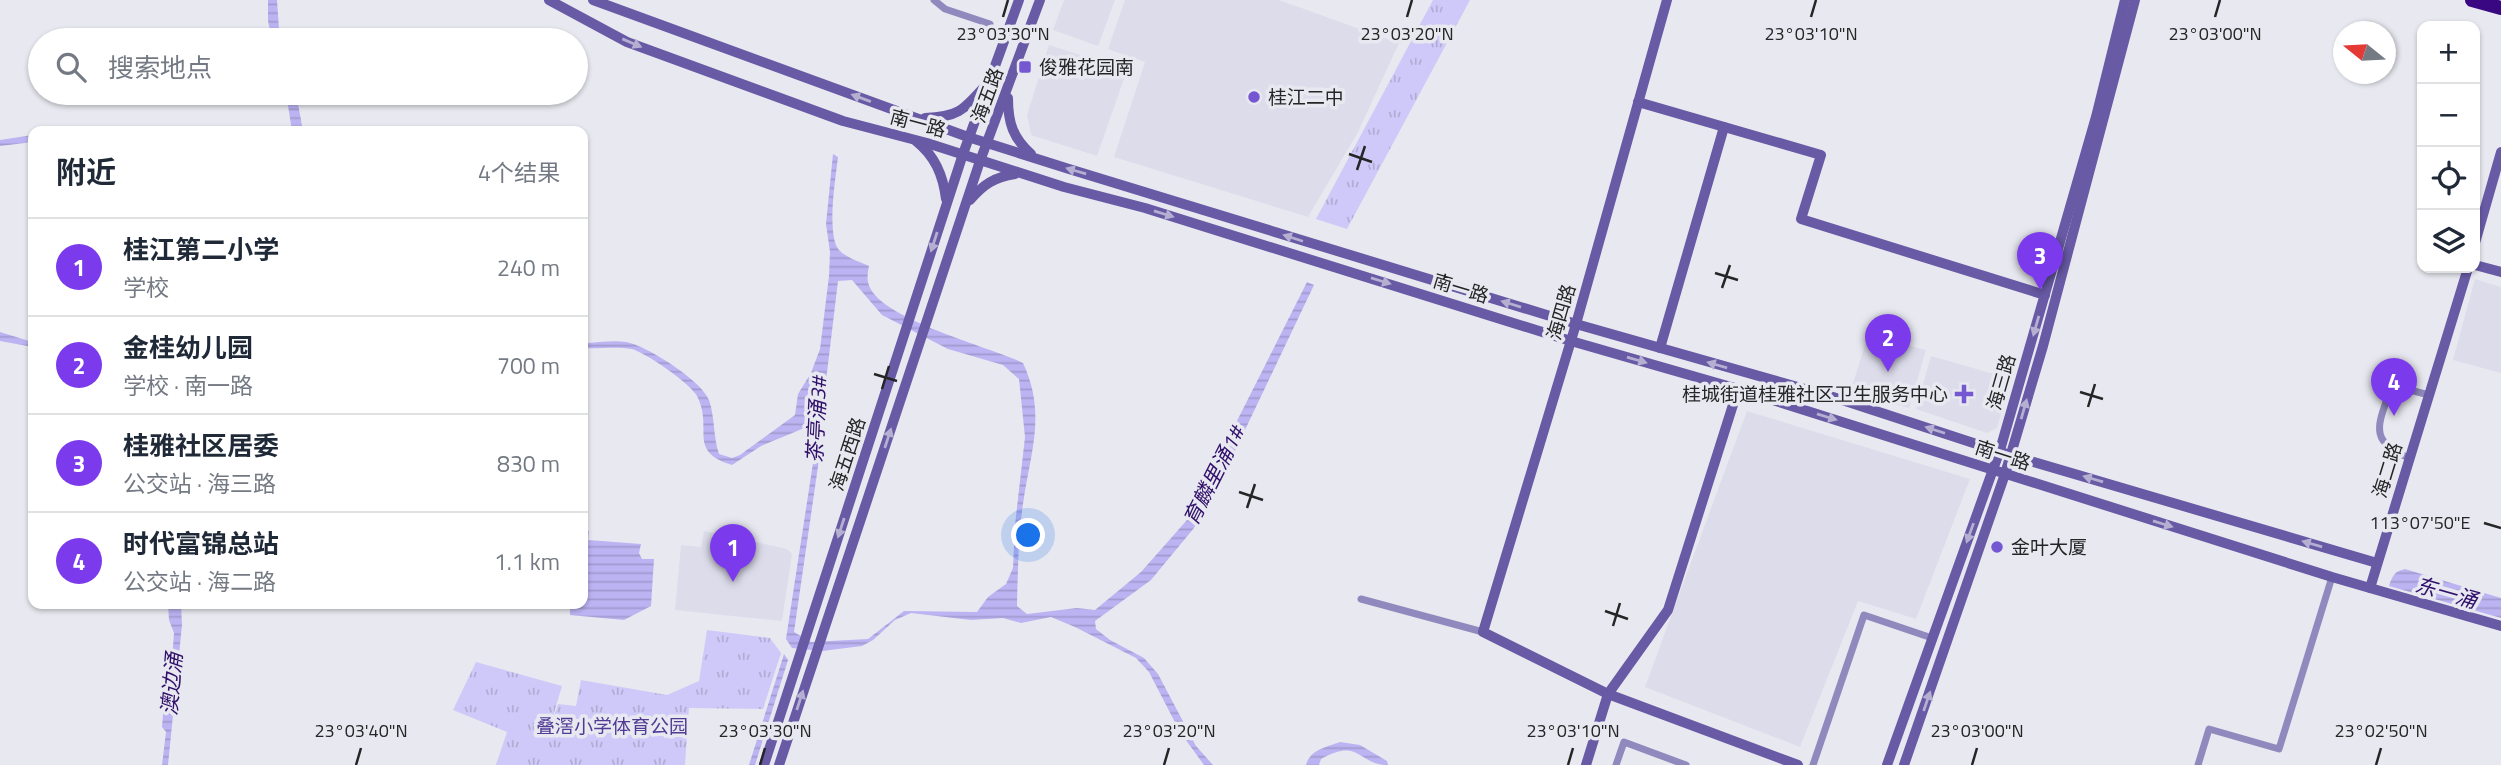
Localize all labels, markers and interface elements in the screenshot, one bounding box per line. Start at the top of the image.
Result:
text: 23°03'30"N [956,20,1050,47]
text: 23°03'20"N [1360,20,1454,47]
text: 23°03'10"N [1764,20,1858,47]
text: 23°03'00"N [2168,20,2262,47]
north arrow [2333,21,2396,84]
map controls [2417,21,2480,273]
button: + [2417,21,2480,84]
search box [28,28,588,105]
one-way arrow [621,37,642,48]
icon: search [52,48,90,86]
text: 搜索地点 [108,48,212,87]
place label: 俊雅花园南 [1039,52,1134,81]
marker: 俊雅花园南 [1017,59,1033,75]
street label: 海五路 [963,63,1010,127]
place label: 桂江二中 [1268,82,1344,111]
button: − [2417,84,2480,147]
marker: 桂江二中 [1246,89,1262,105]
one-way arrow [850,92,871,103]
street label: 南一路 [887,101,949,144]
button: locate [2417,147,2480,210]
text: 附近 [56,149,116,195]
text: 4个结果 [478,155,560,190]
one-way arrow [1065,165,1087,176]
one-way arrow [1153,209,1174,220]
button: layers [2417,210,2480,273]
text: 桂江第二小学 [123,230,279,269]
one-way arrow [928,232,939,253]
one-way arrow [1283,232,1304,243]
pin: 3 [2017,232,2063,290]
text: 1 [73,250,85,285]
text: 240 m [497,250,560,285]
street label: 南一路 [1430,265,1493,310]
text: 学校 [123,270,169,305]
one-way arrow [1371,277,1392,287]
street label: 海四路 [1539,280,1582,343]
one-way arrow [1500,299,1521,309]
pin: 2 [1865,314,1911,372]
one-way arrow [2030,315,2040,336]
text: 金桂幼儿园 [123,328,253,367]
text: 2 [73,348,85,383]
text: 700 m [497,348,560,383]
street label: 海三路 [1979,350,2022,413]
one-way arrow [1627,355,1648,365]
pin: 4 [2371,358,2417,416]
one-way arrow [1706,359,1727,369]
text: 学校 · 南一路 [123,368,253,403]
water label: 茶亭涌3# [798,374,834,464]
place label: 桂城街道桂雅社区卫生服务中心 [1682,379,1948,408]
marker: 桂城街道桂雅社区卫生服务中心 [1954,384,1974,404]
one-way arrow [2019,397,2030,419]
one-way arrow [1816,412,1837,423]
street label: 海五西路 [821,413,872,494]
water label: 育麟里涌1# [1174,418,1253,531]
one-way arrow [1924,424,1945,434]
text: 桂雅社区居委 [123,426,279,465]
one-way arrow [883,427,894,448]
street label: 南一路 [1972,432,2035,477]
street label: 海二路 [2364,438,2409,501]
text: 3 [73,446,85,481]
text: 830 m [497,446,560,481]
text: 公交站 · 海三路 [123,466,276,501]
one-way arrow [2083,474,2104,484]
text: 113°07'50"E [2369,509,2471,536]
one-way arrow [835,518,846,539]
your location [1011,518,1045,552]
one-way arrow [2153,519,2174,530]
one-way arrow [1964,523,1975,544]
text: 时代富锦总站 [123,524,279,563]
pin: 1 [710,524,756,582]
place label: 金叶大厦 [2011,532,2087,561]
one-way arrow [2301,538,2322,548]
marker: 金叶大厦 [1989,539,2005,555]
text: 4 [73,544,85,579]
text: 1.1 km [494,544,560,579]
text: 公交站 · 海二路 [123,564,276,599]
water label: 东一涌 [2412,568,2483,617]
water label: 澳边涌 [152,649,190,717]
one-way arrow [796,690,806,711]
one-way arrow [1922,690,1933,711]
park label: 叠滘小学体育公园 [536,711,688,740]
text: 23°03'40"N [314,717,408,744]
text: 23°03'30"N [718,717,812,744]
text: 23°03'20"N [1122,717,1216,744]
text: 23°03'10"N [1526,717,1620,744]
text: 23°03'00"N [1930,717,2024,744]
text: 23°02'50"N [2334,717,2428,744]

